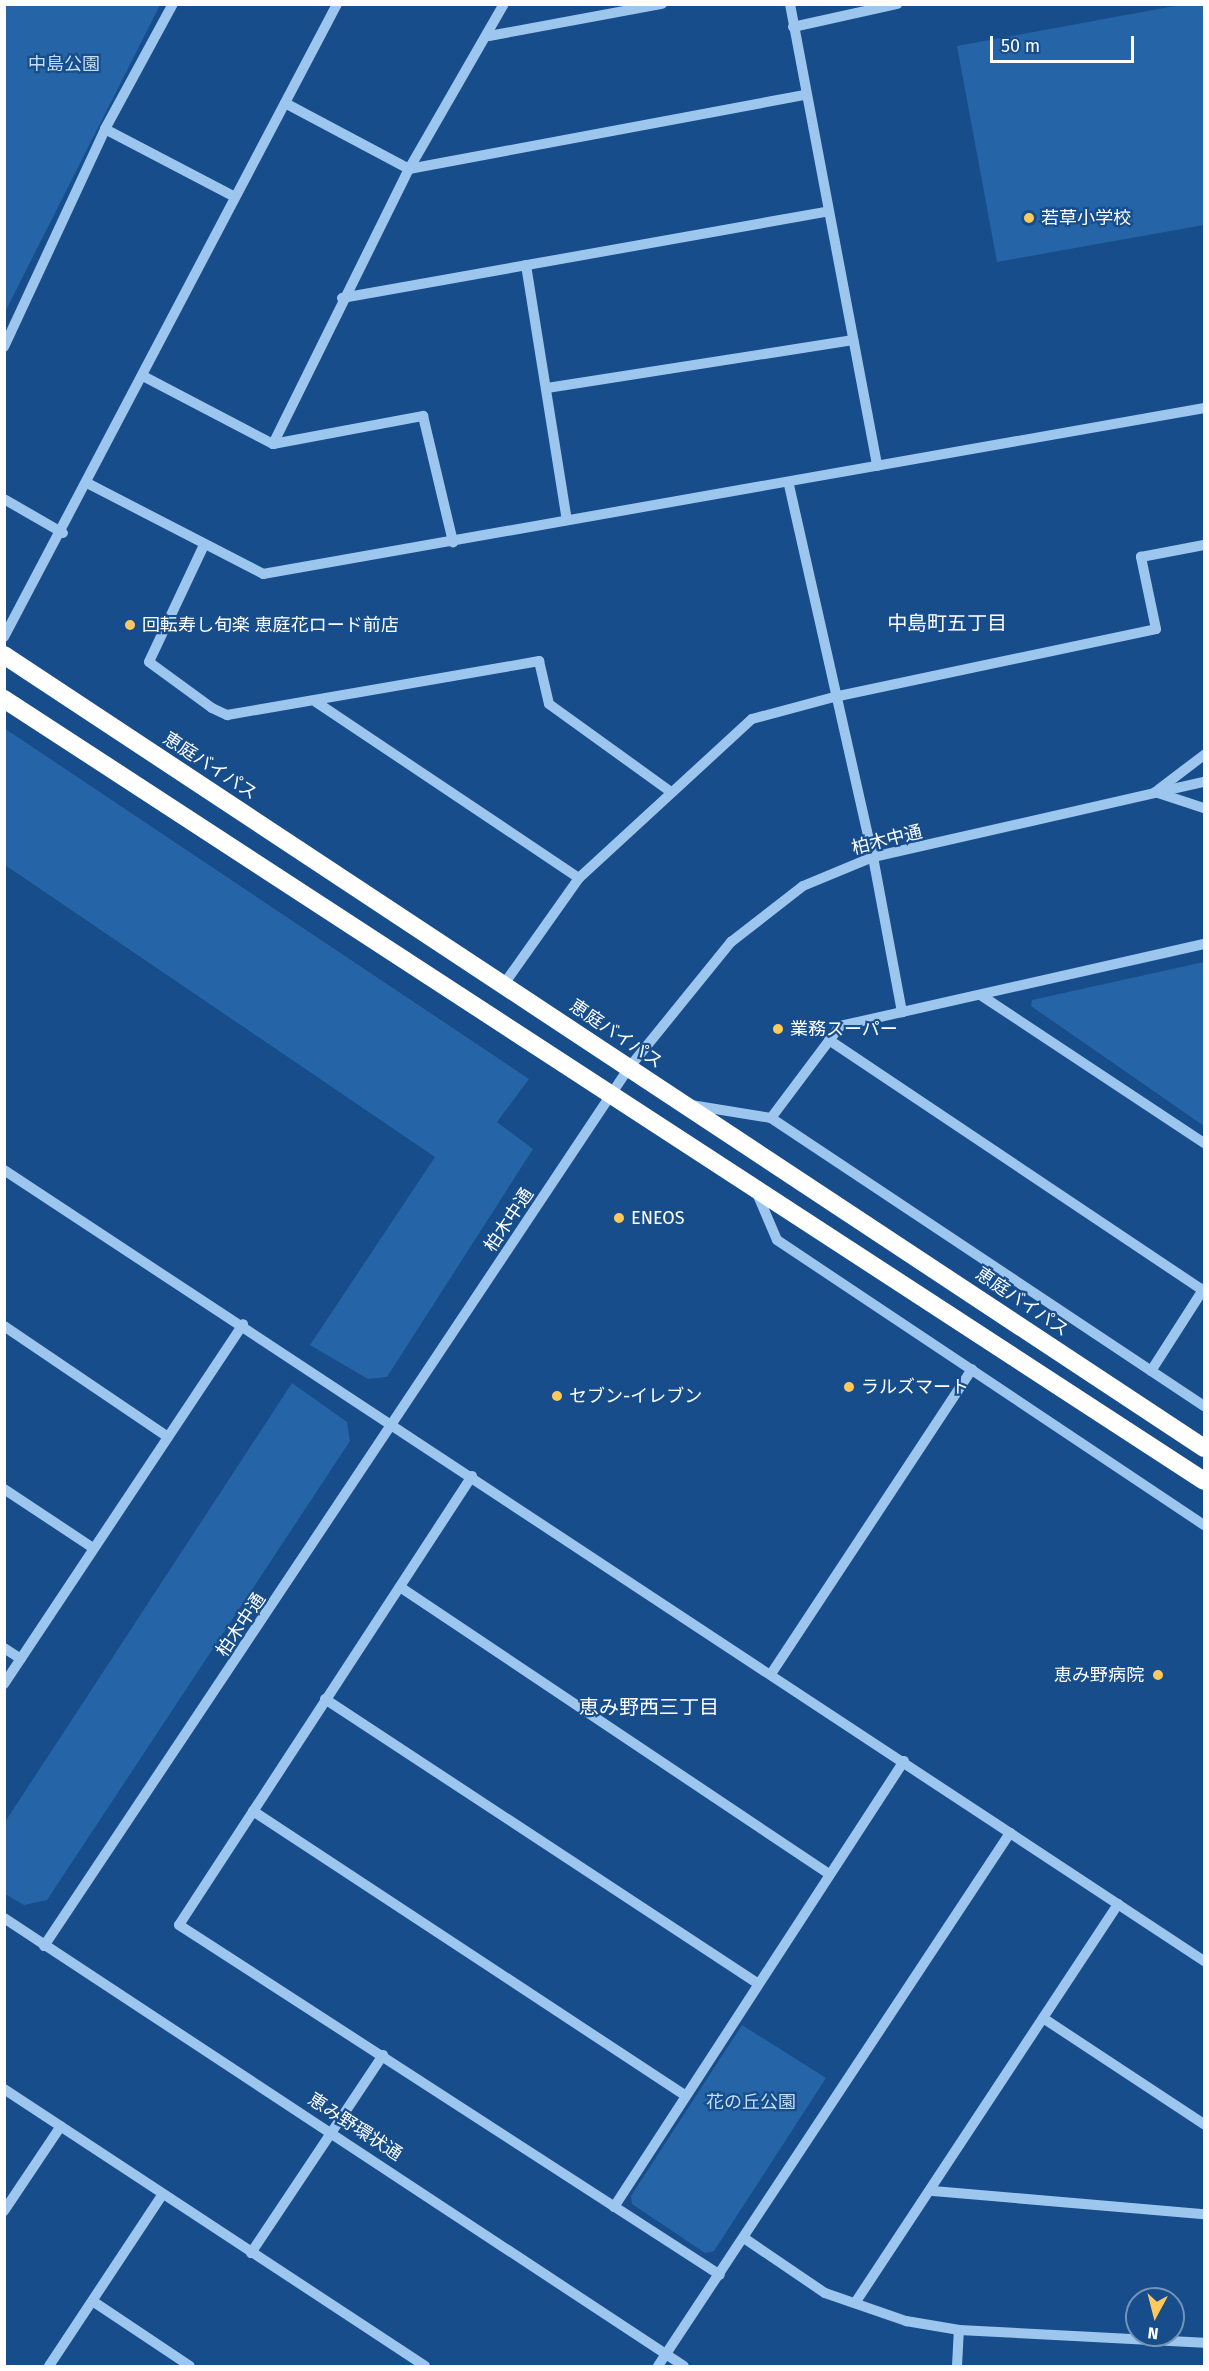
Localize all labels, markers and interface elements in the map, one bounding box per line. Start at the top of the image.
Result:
scale bar [993,24,1137,62]
text: 50 m [1001,35,1040,57]
park label: 中島公園 [28,53,100,75]
place label: 若草小学校 [1041,207,1131,229]
marker: 若草小学校 [1022,211,1036,225]
district label: 中島町五丁目 [887,611,1007,635]
place label: 回転寿し旬楽 恵庭花ロード前店 [142,614,399,636]
marker: 回転寿し旬楽 恵庭花ロード前店 [123,618,137,632]
street label: 恵庭バイパス [159,728,261,804]
street label: 柏木中通 [849,821,925,859]
street label: 恵庭バイパス [565,995,667,1073]
place label: 業務スーパー [790,1018,898,1040]
marker: 業務スーパー [771,1022,785,1036]
street label: 柏木中通 [480,1184,538,1256]
place label: ENEOS [631,1207,685,1229]
marker: ENEOS [612,1211,626,1225]
street label: 恵庭バイパス [971,1263,1073,1341]
place label: ラルズマート [861,1376,969,1398]
marker: ラルズマート [842,1380,856,1394]
place label: セブン-イレブン [569,1385,702,1407]
marker: セブン-イレブン [550,1389,564,1403]
street label: 柏木中通 [212,1589,270,1661]
place label: 恵み野病院 [1054,1664,1144,1686]
marker: 恵み野病院 [1149,1666,1167,1684]
district label: 恵み野西三丁目 [579,1695,719,1719]
street label: 恵み野環状通 [304,2089,406,2165]
park label: 花の丘公園 [706,2091,796,2113]
north arrow [1125,2287,1185,2347]
text: N [1147,2323,1159,2343]

